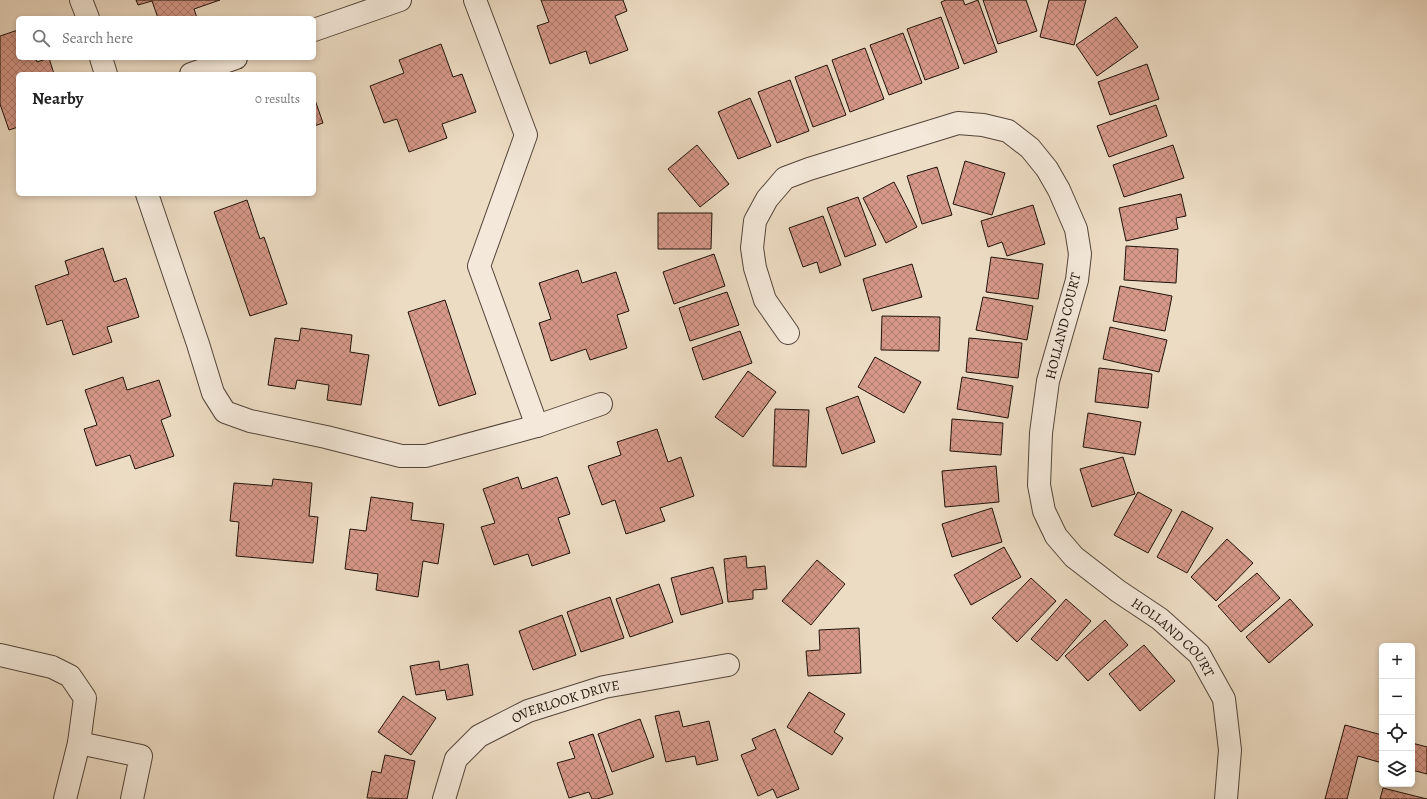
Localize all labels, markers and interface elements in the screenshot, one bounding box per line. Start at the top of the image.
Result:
search box [16,16,316,60]
icon: search [30,27,52,49]
text: Search here [62,28,133,48]
text: Nearby [32,87,83,110]
text: 0 results [255,90,300,107]
street label: HOLLAND COURT [1041,270,1086,381]
street label: HOLLAND COURT [1128,593,1219,680]
map controls [1379,643,1415,787]
button: + [1379,643,1415,679]
street label: OVERLOOK DRIVE [508,675,621,728]
button: − [1379,679,1415,715]
button: locate [1379,715,1415,751]
button: layers [1379,751,1415,787]

